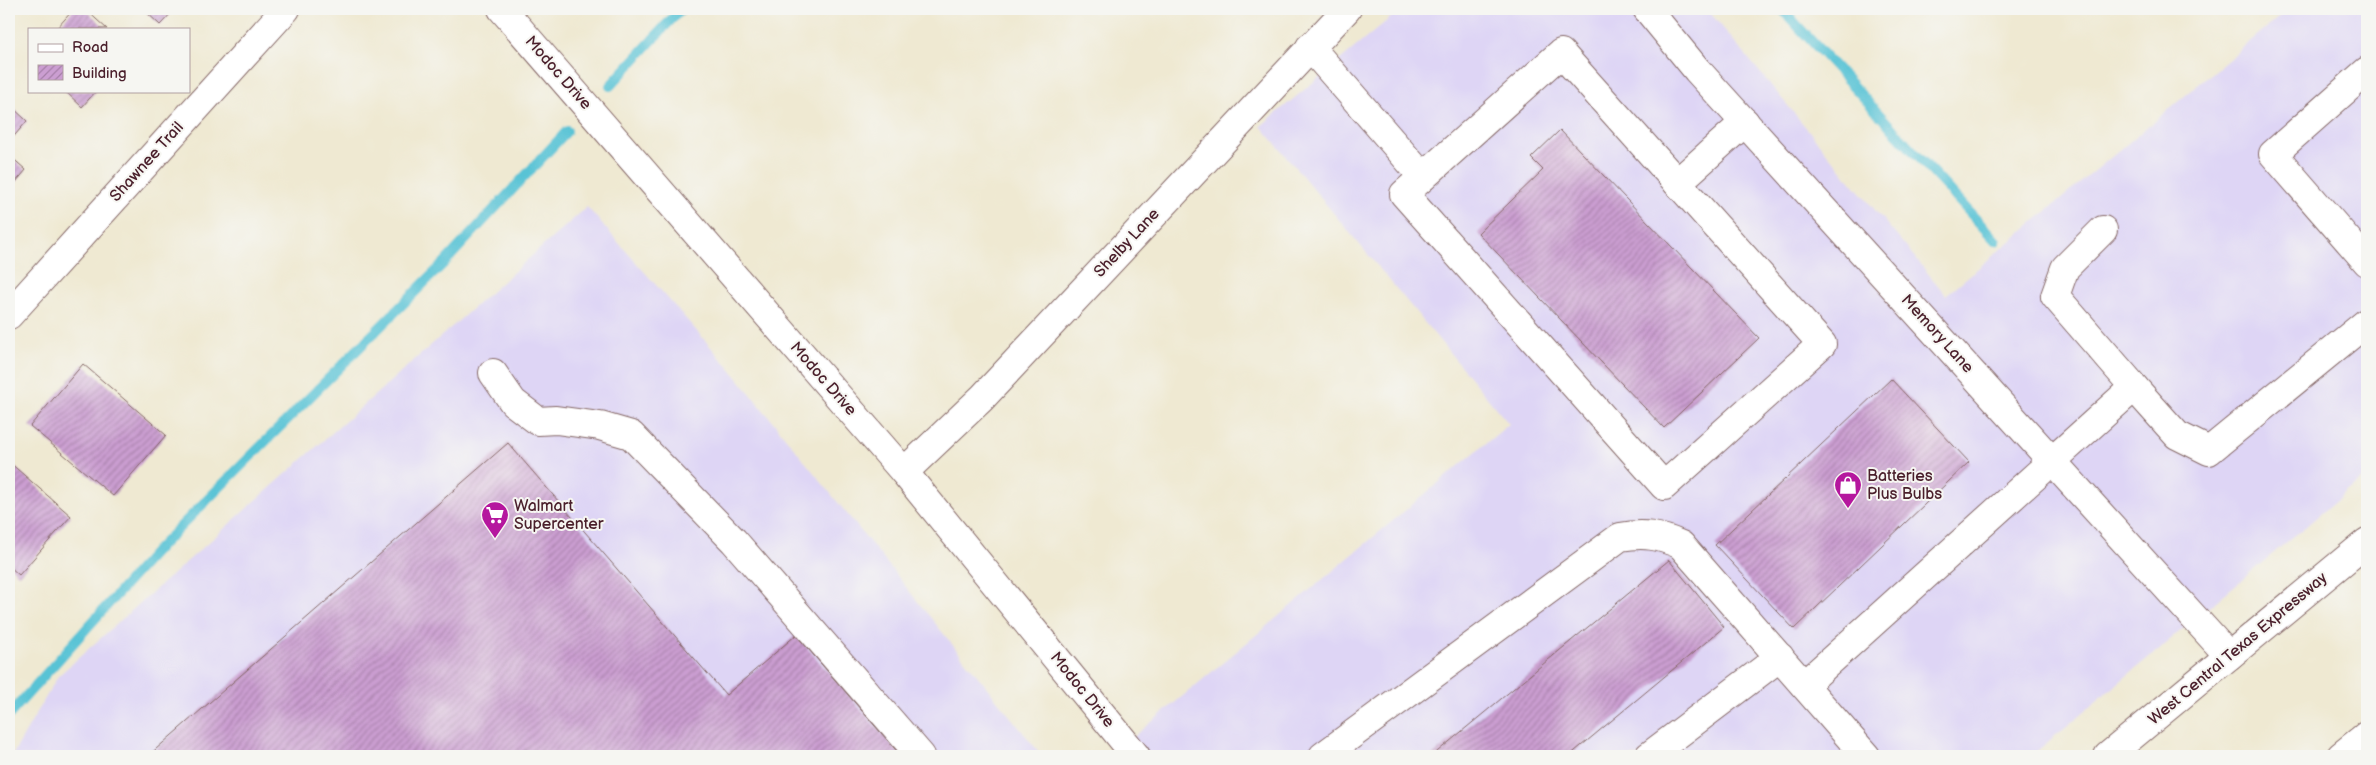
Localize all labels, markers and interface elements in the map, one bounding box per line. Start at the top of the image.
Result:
legend [28,28,190,92]
street label: Modoc Drive [521,32,596,114]
text: Road [72,38,108,57]
text: Building [72,64,127,83]
street label: Shawnee Trail [106,118,188,206]
street label: Shelby Lane [1090,204,1164,281]
street label: Memory Lane [1897,291,1978,378]
street label: Modoc Drive [786,338,861,420]
place label: Batteries Plus Bulbs [1867,467,1942,504]
shop icon: Batteries Plus Bulbs [1833,470,1863,509]
place label: Walmart Supercenter [514,497,604,534]
supermarket icon: Walmart Supercenter [480,500,510,539]
street label: West Central Texas Expressway [2145,568,2332,729]
street label: Modoc Drive [1046,648,1119,732]

